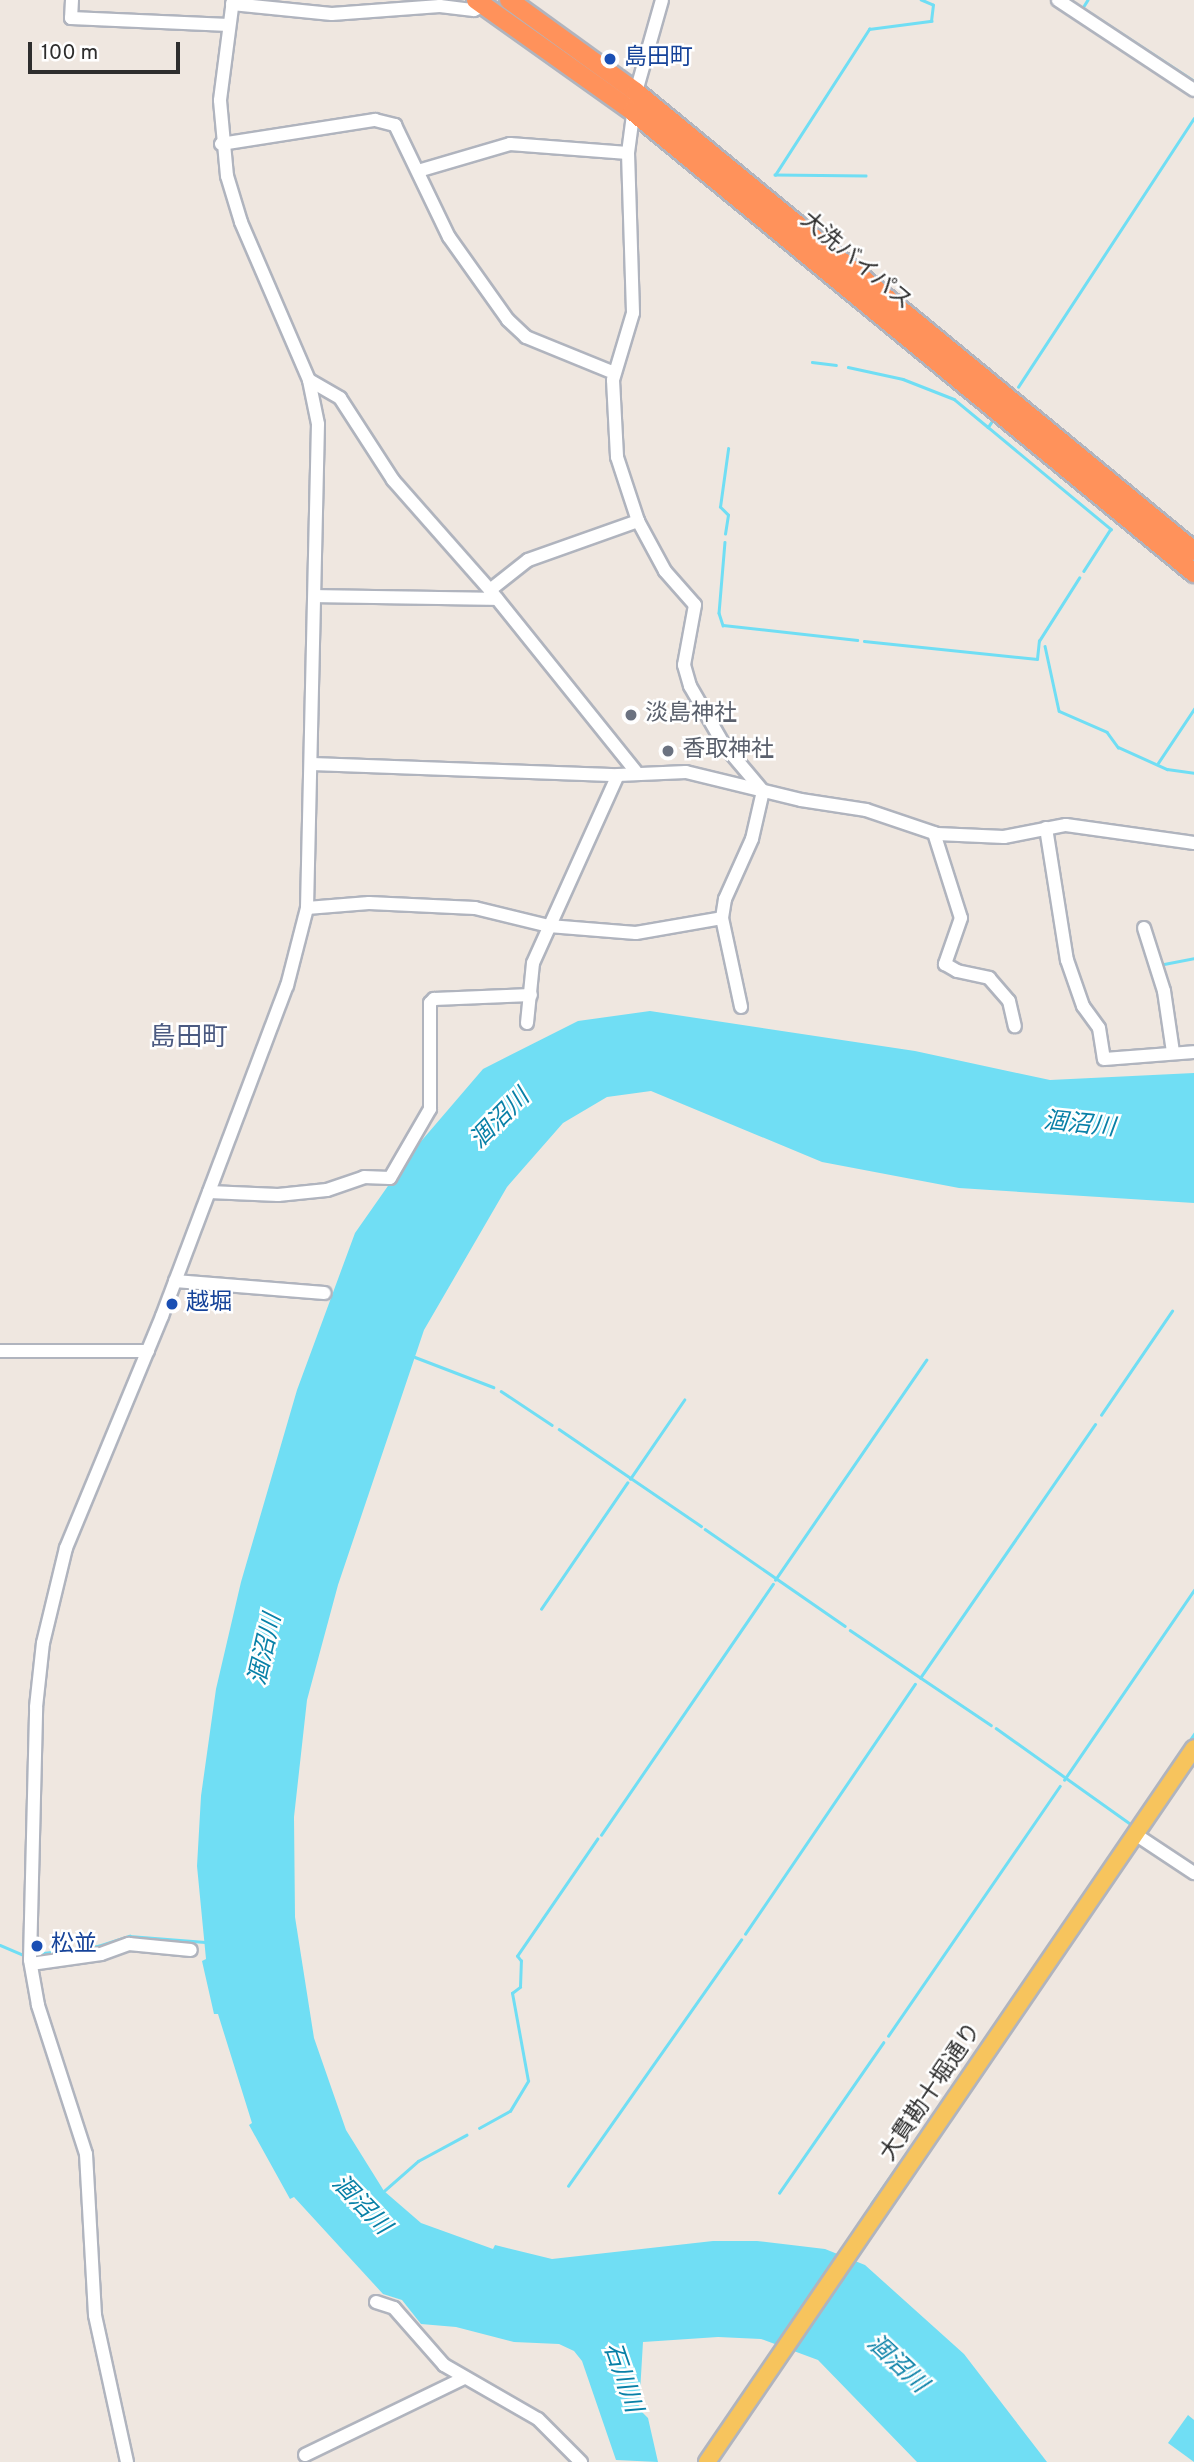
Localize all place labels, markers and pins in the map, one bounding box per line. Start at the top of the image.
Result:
place label: 島田町 [624,45,693,73]
marker: 島田町 [602,51,618,67]
place label: 淡島神社 [645,701,737,729]
marker: 淡島神社 [623,707,639,723]
place label: 香取神社 [682,737,774,765]
marker: 香取神社 [660,743,676,759]
place label: 越堀 [186,1290,232,1318]
marker: 越堀 [164,1296,180,1312]
place label: 松並 [51,1932,97,1960]
marker: 松並 [29,1938,45,1954]

